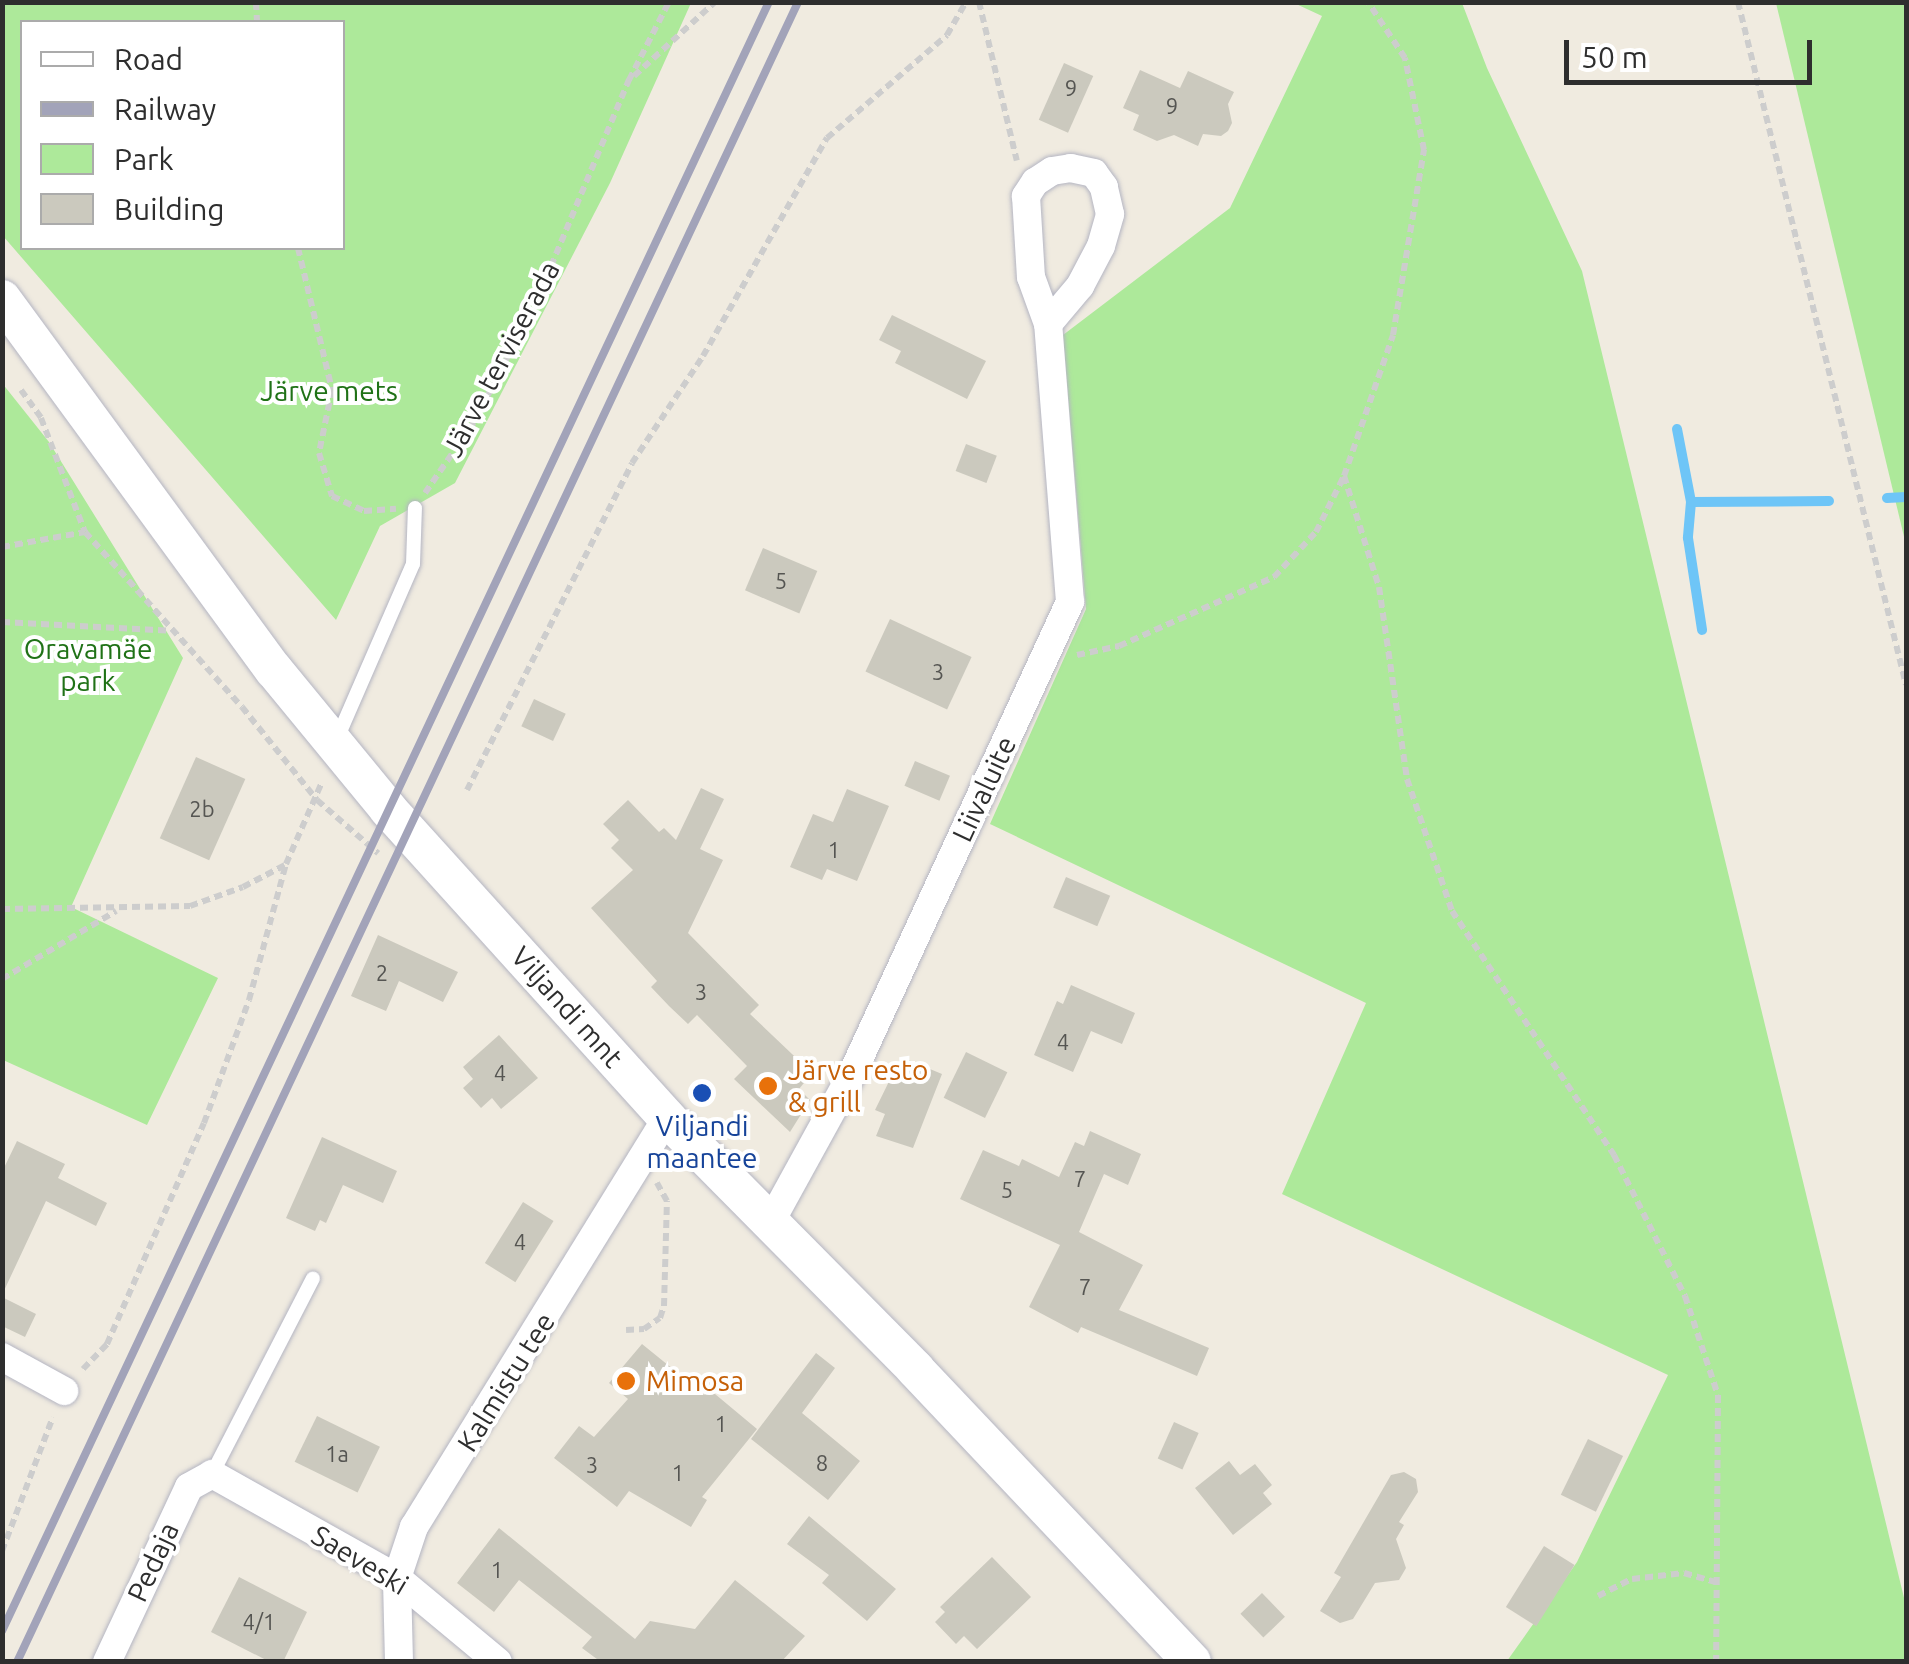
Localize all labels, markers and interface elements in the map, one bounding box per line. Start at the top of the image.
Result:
legend [20,20,345,250]
scale bar [1569,20,1816,82]
text: 50 m [1581,40,1648,74]
text: Road [114,42,183,76]
house number: 9 [1065,75,1077,101]
text: Railway [114,92,216,126]
house number: 9 [1166,93,1178,119]
text: Park [114,142,174,176]
text: Building [114,192,225,226]
street label: Järve terviserada [435,256,567,462]
park label: Järve mets [260,374,398,408]
house number: 5 [775,568,787,594]
park label: Oravamäe park [24,632,152,698]
house number: 3 [932,659,944,685]
street label: Liivaluite [945,731,1023,847]
house number: 2b [189,796,215,822]
house number: 1 [828,837,840,863]
street label: Viljandi mnt [504,940,630,1074]
house number: 2 [376,960,388,986]
house number: 3 [695,979,707,1005]
house number: 4 [1057,1029,1069,1055]
place label: Järve resto & grill [788,1053,928,1119]
house number: 4 [494,1060,506,1086]
marker: Järve resto & grill [757,1075,779,1097]
marker: Viljandi maantee [691,1082,713,1104]
place label: Viljandi maantee [647,1109,757,1175]
house number: 7 [1074,1166,1086,1192]
house number: 5 [1001,1177,1013,1203]
house number: 4 [514,1229,526,1255]
house number: 7 [1079,1274,1091,1300]
street label: Kalmistu tee [450,1306,562,1458]
place label: Mimosa [646,1364,744,1398]
marker: Mimosa [615,1370,637,1392]
house number: 1 [715,1411,727,1437]
house number: 1a [325,1441,349,1467]
house number: 8 [816,1450,828,1476]
house number: 3 [586,1452,598,1478]
house number: 1 [672,1460,684,1486]
street label: Pedaja [120,1517,186,1607]
street label: Saeveski [306,1518,414,1602]
house number: 1 [491,1557,503,1583]
house number: 4/1 [243,1609,275,1635]

